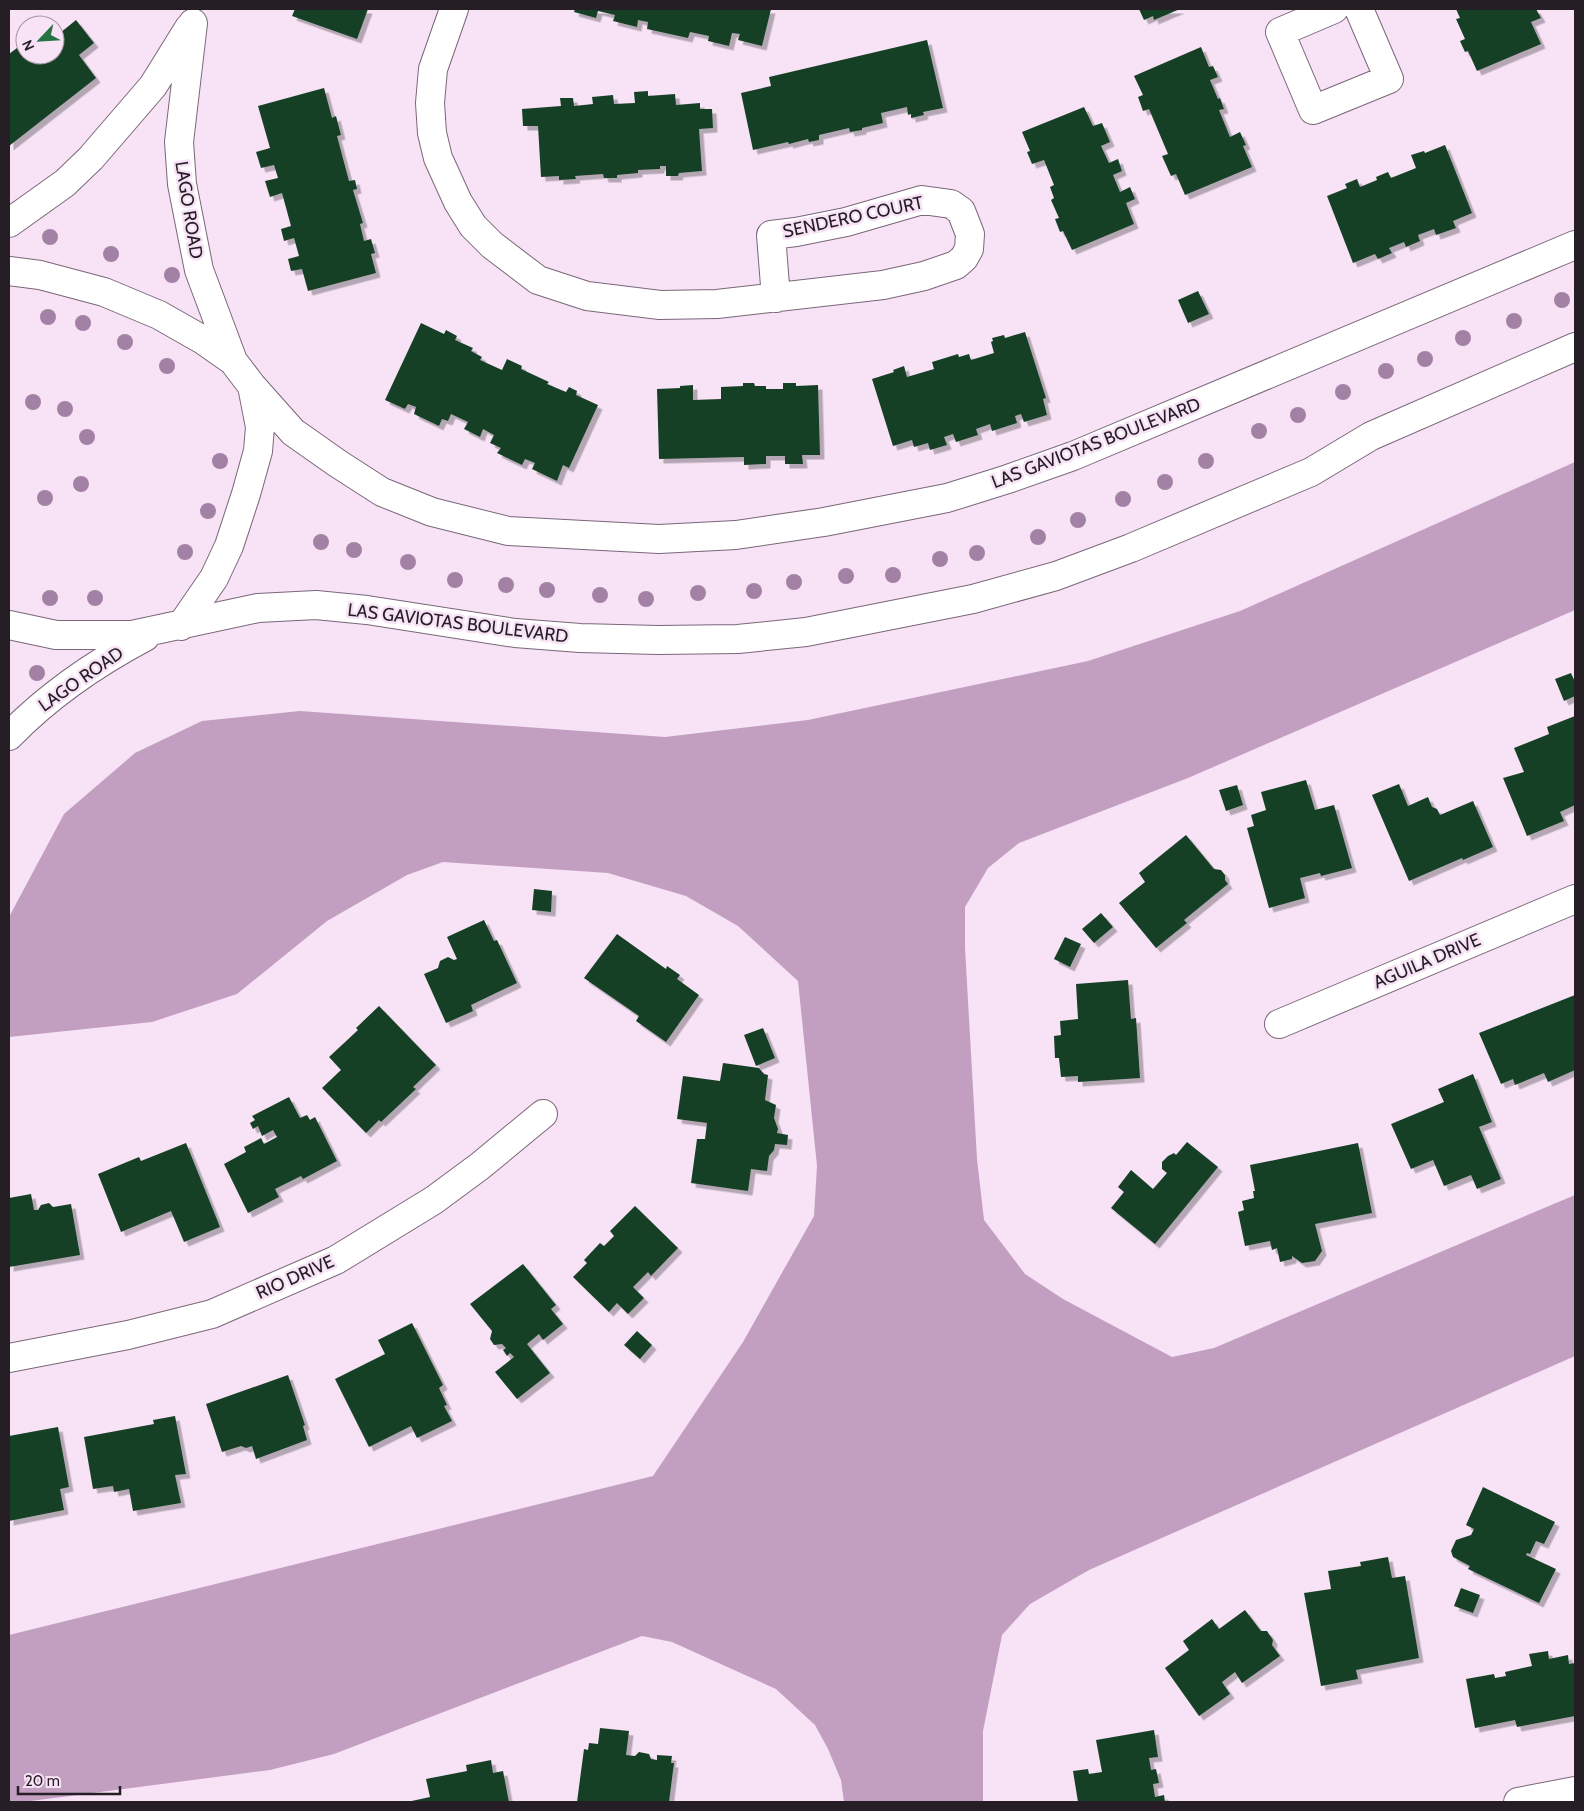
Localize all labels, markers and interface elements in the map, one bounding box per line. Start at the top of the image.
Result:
north arrow [15,15,65,65]
text: N [18,37,38,54]
street label: LAGO ROAD [170,160,208,260]
street label: SENDERO COURT [781,191,926,243]
street label: LAS GAVIOTAS BOULEVARD [988,393,1204,493]
street label: LAS GAVIOTAS BOULEVARD [346,599,570,647]
street label: LAGO ROAD [34,642,128,716]
street label: AGUILA DRIVE [1370,929,1484,993]
street label: RIO DRIVE [253,1250,337,1304]
scale bar [18,1764,120,1796]
text: 20 m [25,1772,60,1790]

